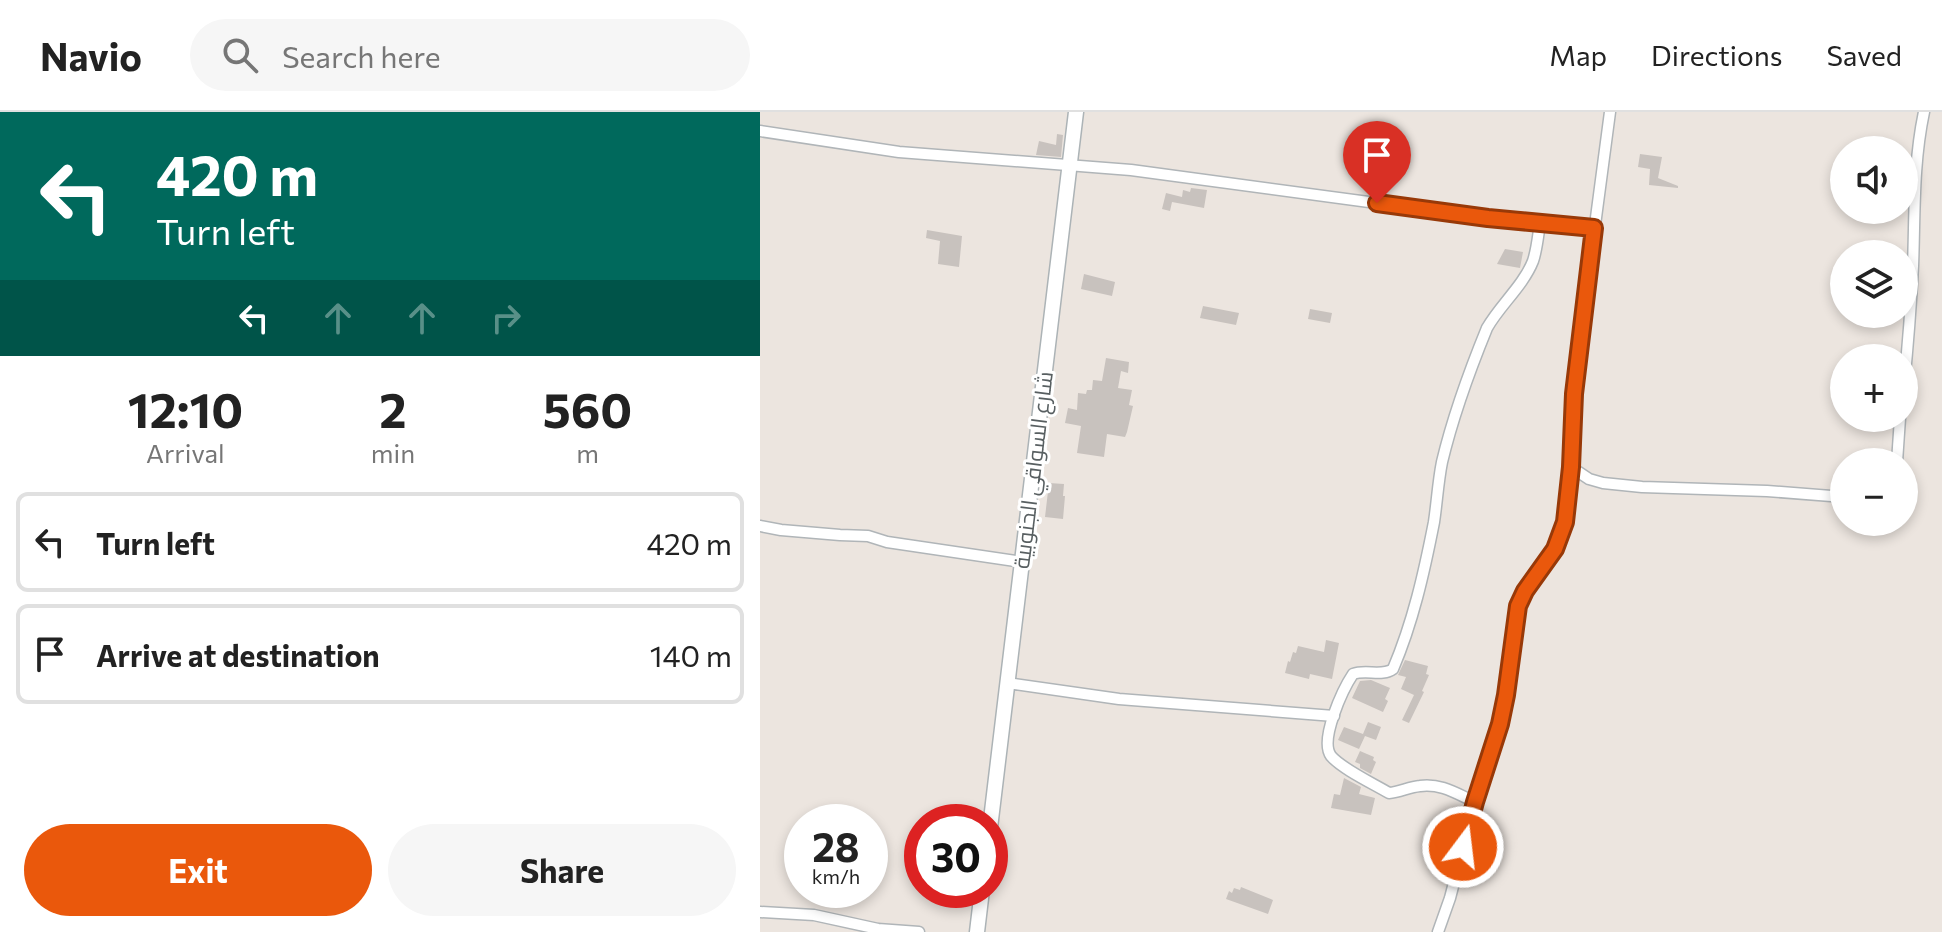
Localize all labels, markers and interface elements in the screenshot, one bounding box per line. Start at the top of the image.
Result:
search box [190,19,750,91]
text: Navio [40,32,142,79]
icon: search [218,33,262,77]
text: Search here [282,37,441,74]
text: Map [1549,38,1607,72]
text: Directions [1651,38,1782,72]
text: Saved [1826,38,1902,72]
pin [1343,121,1411,203]
icon: arrive [1355,133,1399,177]
map controls [1830,136,1918,536]
button: sound [1830,136,1918,224]
text: 420 m [156,139,318,208]
icon: left [24,144,128,248]
text: Turn left [156,208,295,252]
button: layers [1830,240,1918,328]
icon: left [232,296,276,340]
icon: ahead [316,296,360,340]
icon: ahead [400,296,444,340]
icon: right [484,296,528,340]
button: + [1830,344,1918,432]
street label: شارع السواقي الجنوبية [1007,370,1062,571]
text: 12:10 [128,379,243,438]
text: 2 [379,379,407,438]
text: 560 [543,379,632,438]
text: Arrival [146,437,225,468]
text: min [371,437,415,468]
text: m [576,437,599,468]
button: − [1830,448,1918,536]
icon: left [28,520,72,564]
text: Turn left [96,524,215,561]
text: 420 m [646,524,732,561]
icon: arrive [28,632,72,676]
text: Arrive at destination [96,636,380,673]
text: 140 m [650,636,732,673]
speed limit sign: 30 [904,804,1008,908]
position arrow [1421,805,1505,889]
text: 28 [812,821,860,870]
button: Exit [24,824,372,916]
button: Share [388,824,736,916]
text: km/h [812,864,860,888]

